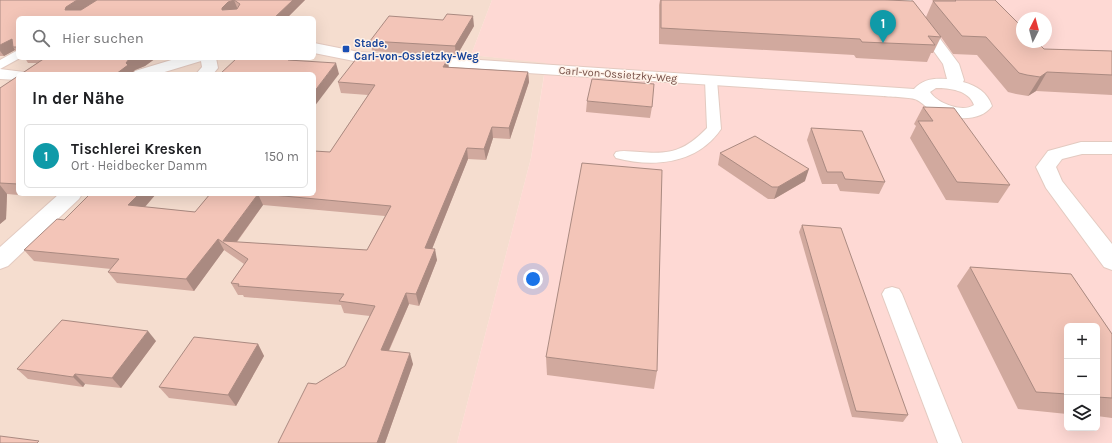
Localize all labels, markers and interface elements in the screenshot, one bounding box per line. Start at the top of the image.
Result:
pin: 1 [870,10,896,43]
north arrow [1016,12,1052,48]
search box [16,16,316,60]
icon: search [30,27,52,49]
text: Hier suchen [62,29,144,47]
place label: Stade, Carl-von-Ossietzky-Weg [354,37,479,63]
marker: Stade, Carl-von-Ossietzky-Weg [341,44,351,54]
street label: Carl-von-Ossietzky-Weg [558,64,679,85]
text: In der Nähe [32,88,124,108]
text: Tischlerei Kresken [71,140,202,158]
text: 1 [44,149,48,164]
text: 150 m [264,149,299,164]
text: Ort · Heidbecker Damm [71,158,207,173]
your location [523,269,543,289]
map controls [1064,323,1100,431]
button: + [1064,323,1100,359]
button: − [1064,359,1100,395]
button: layers [1064,395,1100,431]

